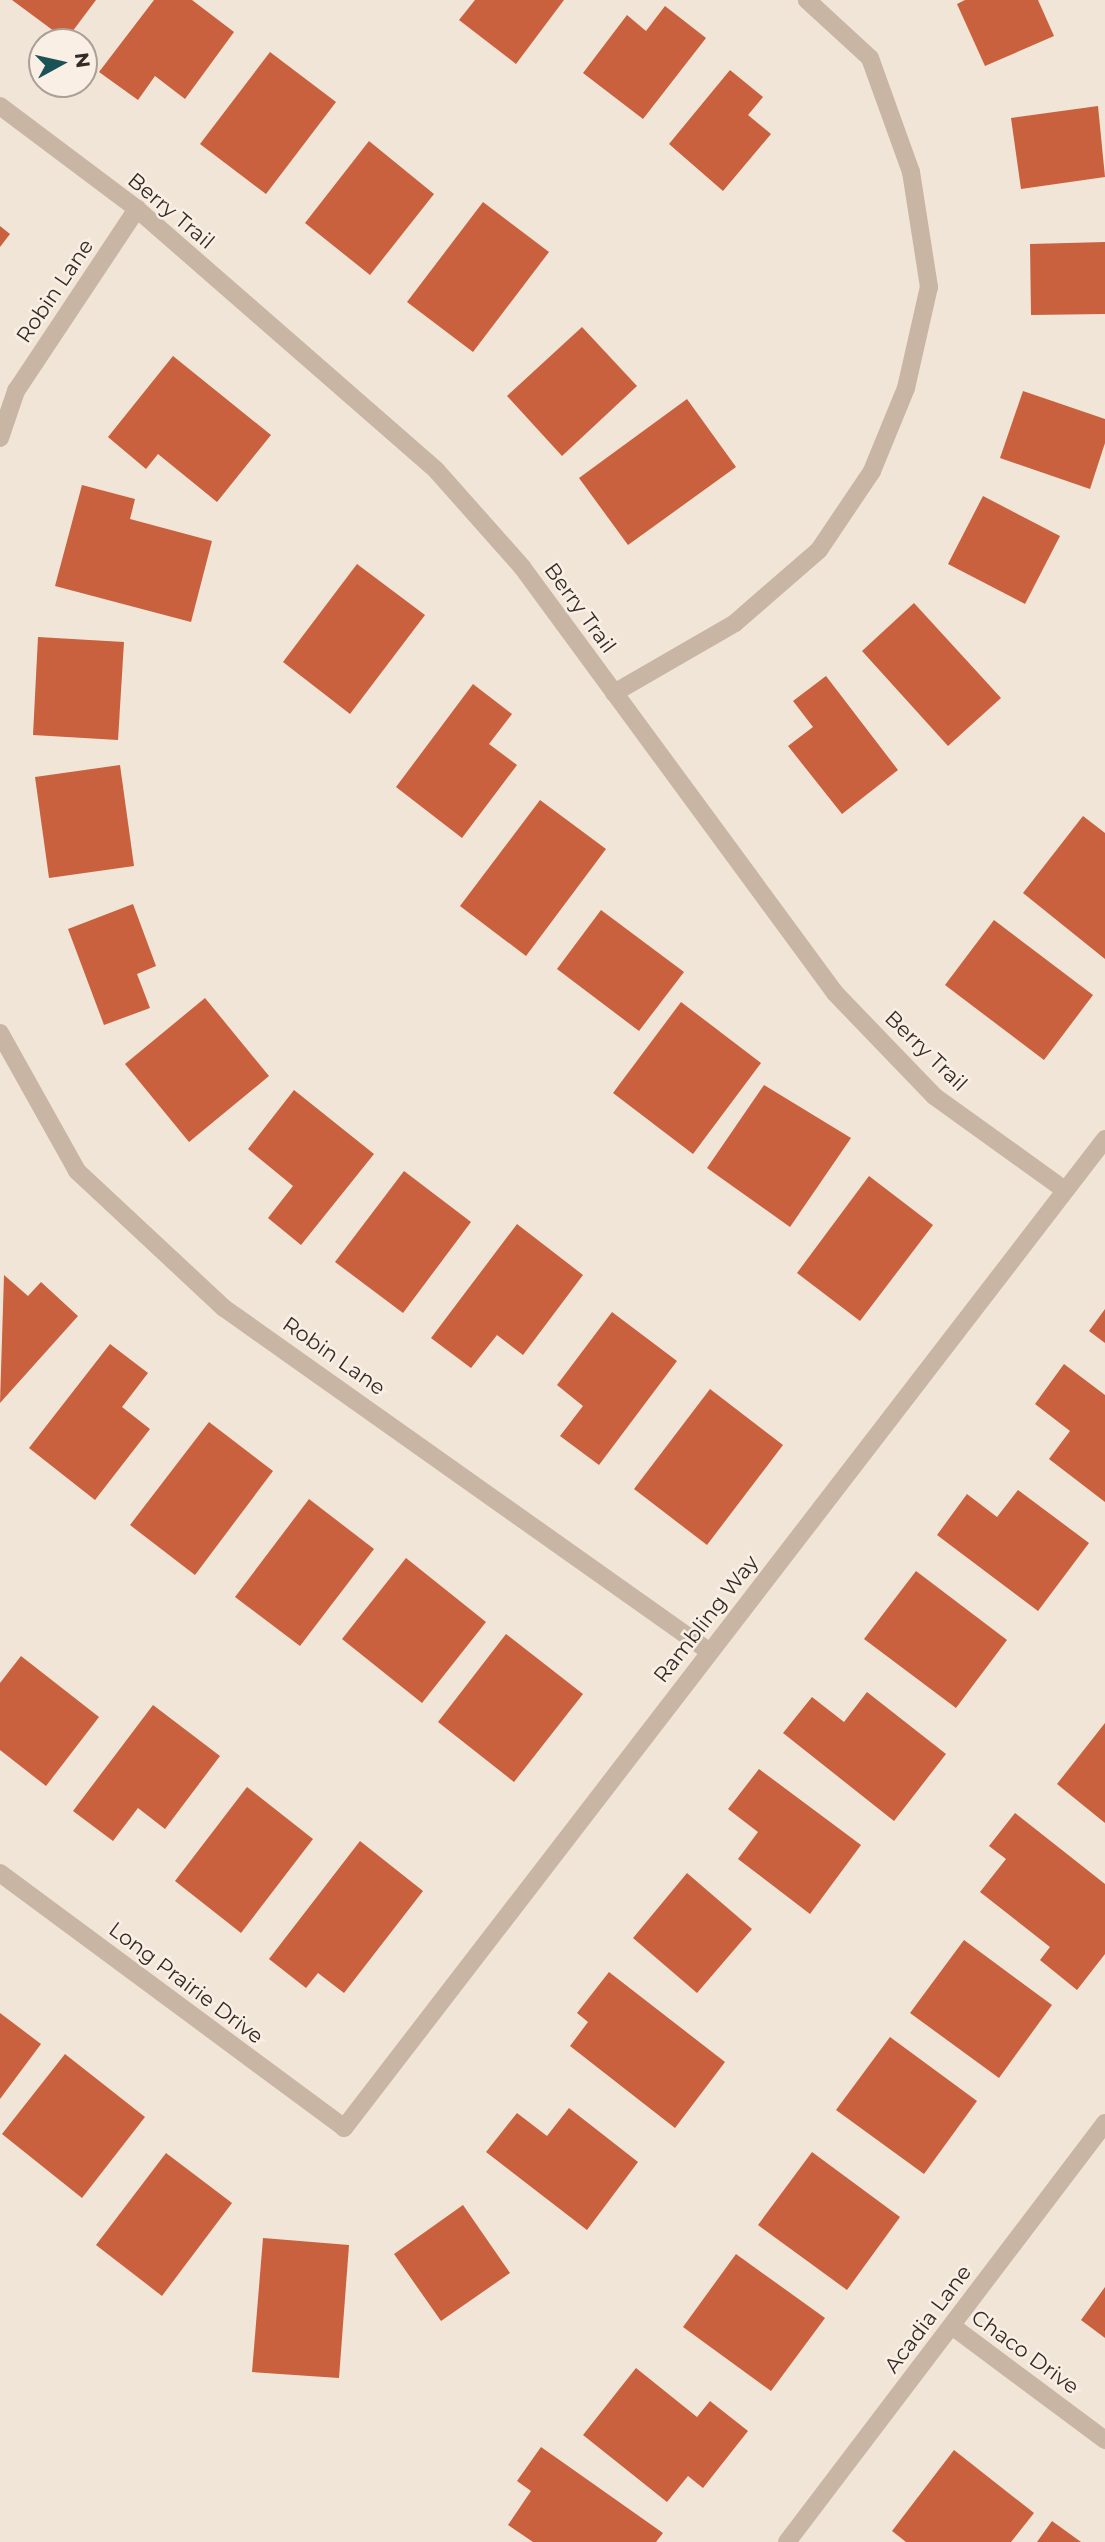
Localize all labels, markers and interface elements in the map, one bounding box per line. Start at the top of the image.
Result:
north arrow [28,28,98,98]
text: N [70,51,95,69]
street label: Berry Trail [123,168,219,254]
street label: Robin Lane [11,234,99,348]
street label: Berry Trail [539,558,621,658]
street label: Berry Trail [879,1005,973,1097]
street label: Robin Lane [278,1311,390,1401]
street label: Rambling Way [648,1550,764,1688]
street label: Long Prairie Drive [104,1917,268,2049]
street label: Acadia Lane [879,2260,977,2378]
street label: Chaco Drive [966,2305,1084,2399]

